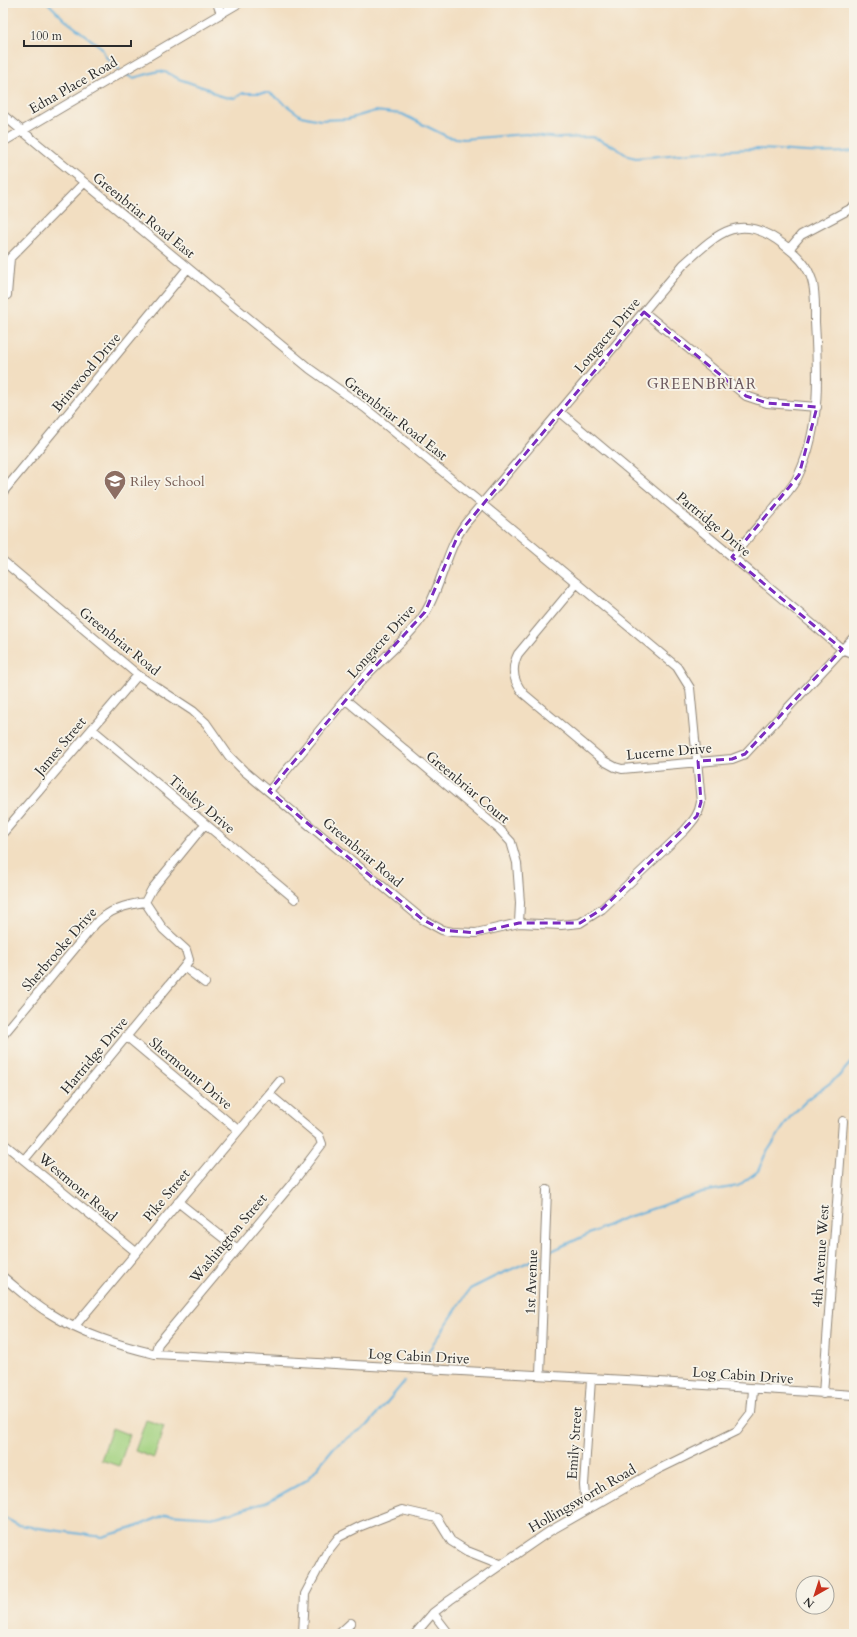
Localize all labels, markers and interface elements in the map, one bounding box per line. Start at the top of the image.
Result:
scale bar [24,22,131,48]
text: 100 m [30,28,63,44]
street label: Edna Place Road [26,52,121,118]
street label: Greenbriar Road East [88,168,199,263]
street label: Longacre Drive [570,293,645,377]
street label: Brinwood Drive [48,329,125,416]
street label: Greenbriar Road East [340,372,452,465]
district label: GREENBRIAR [647,374,757,394]
school or university icon: Riley School [102,468,128,501]
place label: Riley School [130,472,205,491]
street label: Partridge Drive [672,487,755,561]
street label: Longacre Drive [343,600,420,682]
street label: Greenbriar Road [75,603,165,680]
street label: James Street [29,713,91,781]
street label: Lucerne Drive [625,738,713,765]
street label: Greenbriar Court [422,747,514,828]
street label: Tinsley Drive [164,771,239,838]
street label: Greenbriar Road [319,813,407,892]
street label: Sherbrooke Drive [18,903,101,995]
street label: Hartridge Drive [56,1013,132,1098]
street label: Shermount Drive [145,1033,236,1114]
street label: Westmont Road [34,1148,121,1226]
street label: Pike Street [139,1164,194,1226]
street label: Washington Street [185,1189,272,1288]
street label: 4th Avenue West [807,1203,834,1308]
street label: 1st Avenue [521,1249,542,1315]
street label: Log Cabin Drive [368,1344,470,1369]
street label: Log Cabin Drive [692,1362,794,1389]
street label: Emily Street [562,1405,587,1480]
street label: Hollingsworth Road [525,1460,640,1537]
north arrow [795,1575,835,1615]
text: N [800,1593,817,1611]

